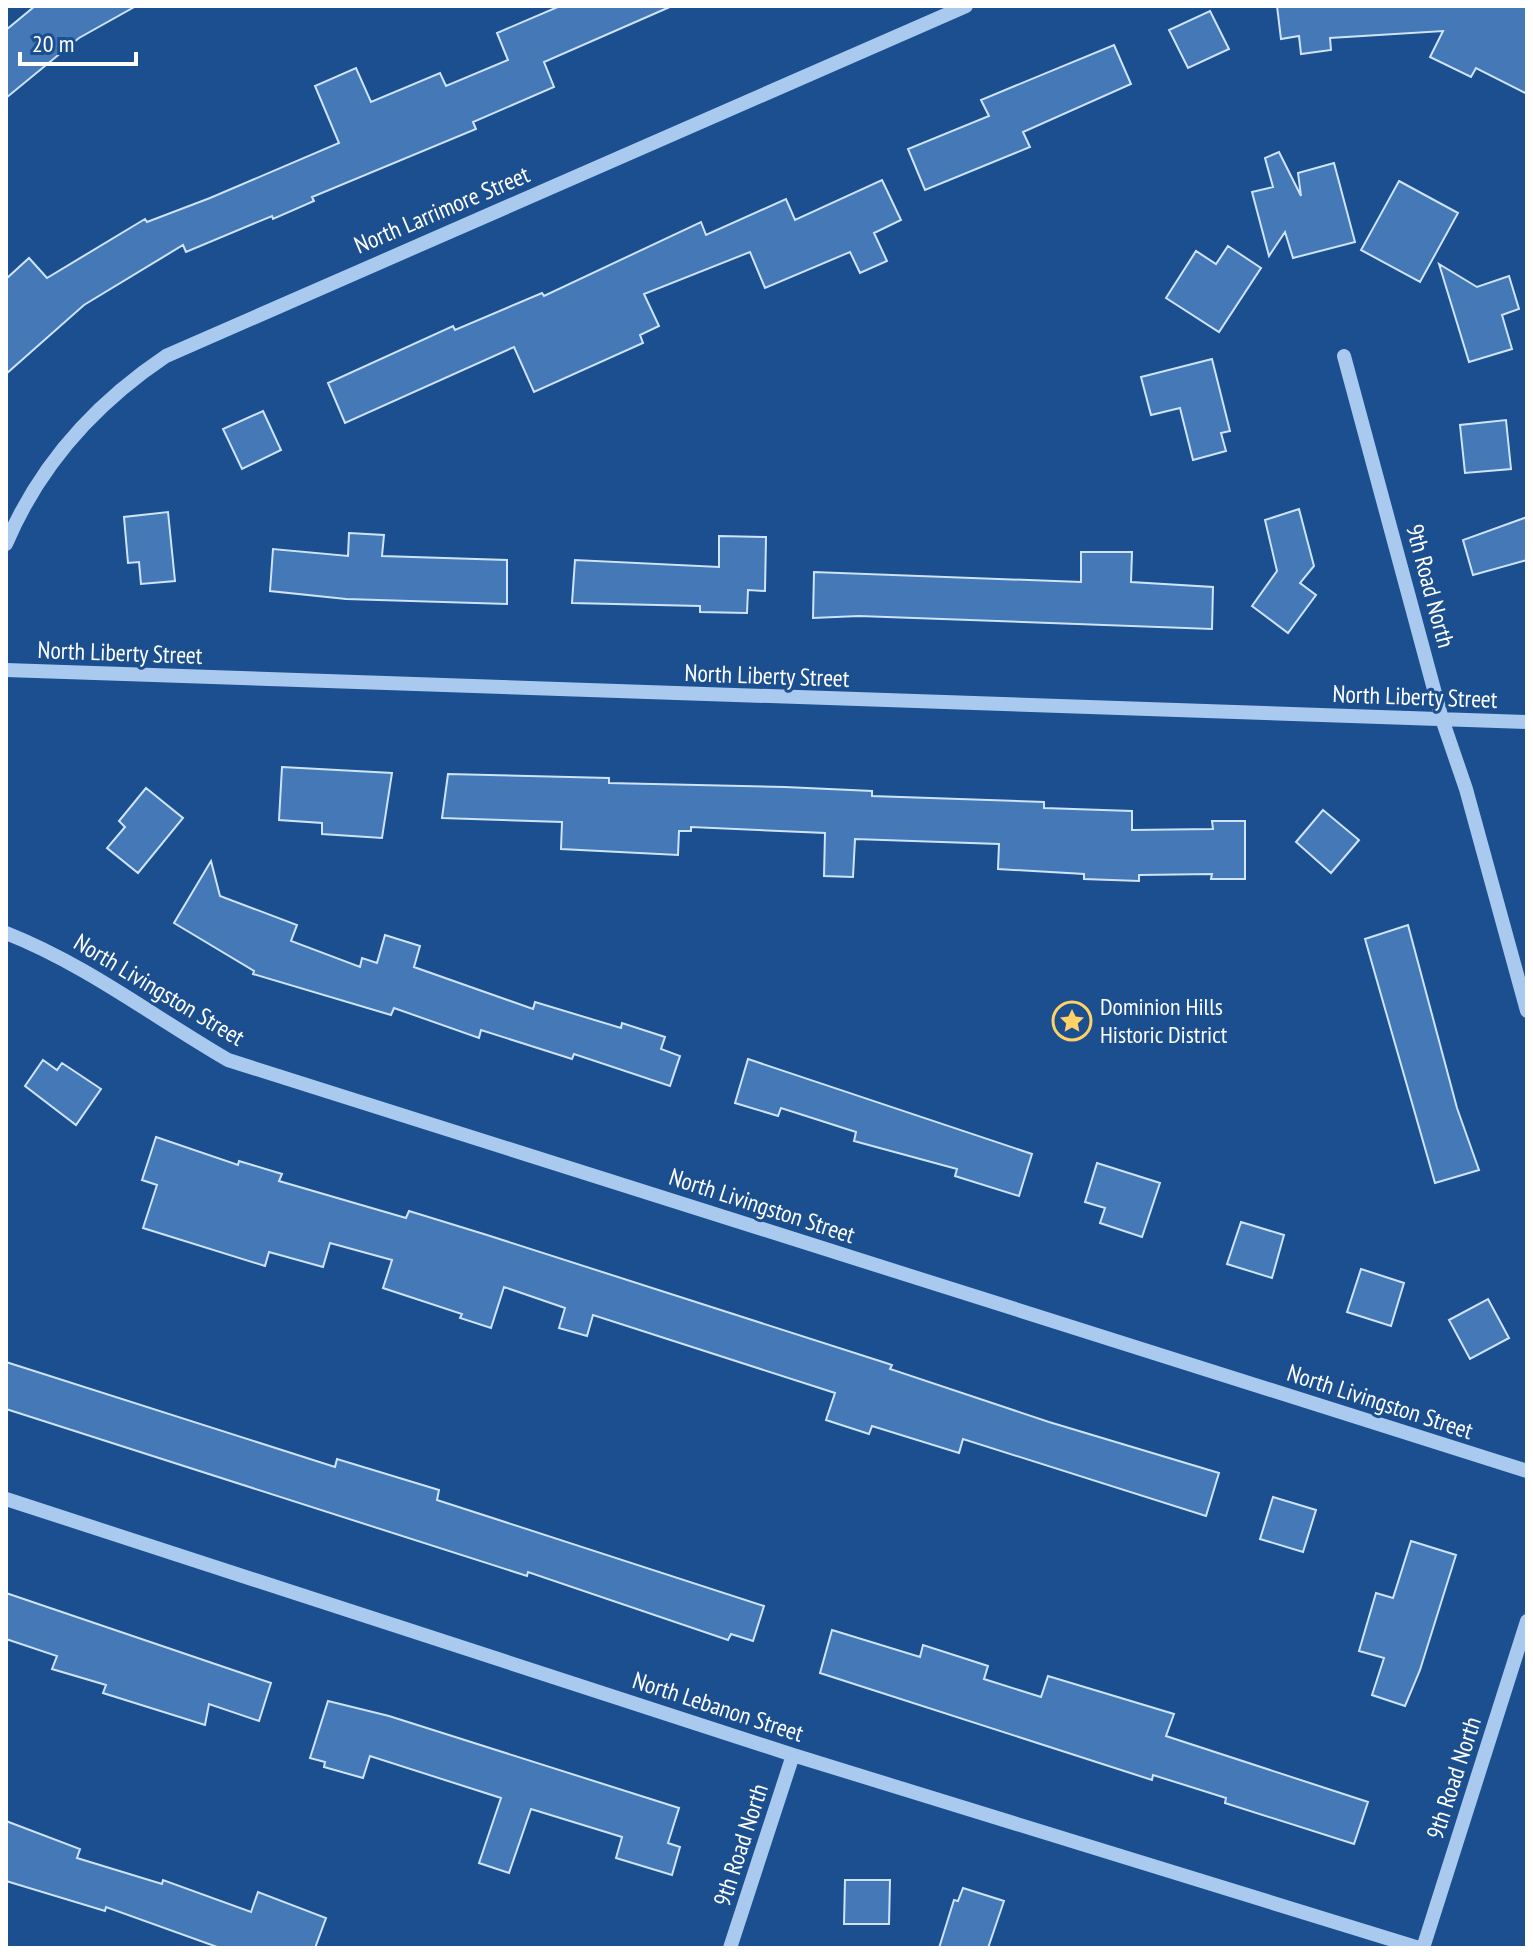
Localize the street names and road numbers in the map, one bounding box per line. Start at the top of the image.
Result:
street label: North Larrimore Street [349,158,535,260]
street label: 9th Road North [1399,521,1462,651]
street label: North Liberty Street [37,634,203,671]
street label: North Liberty Street [684,657,850,694]
street label: North Liberty Street [1332,678,1498,715]
street label: North Livingston Street [68,926,250,1053]
street label: North Livingston Street [665,1161,859,1250]
street label: North Livingston Street [1283,1357,1477,1446]
street label: North Lebanon Street [629,1664,808,1749]
street label: 9th Road North [1419,1713,1488,1843]
street label: 9th Road North [706,1780,775,1910]

